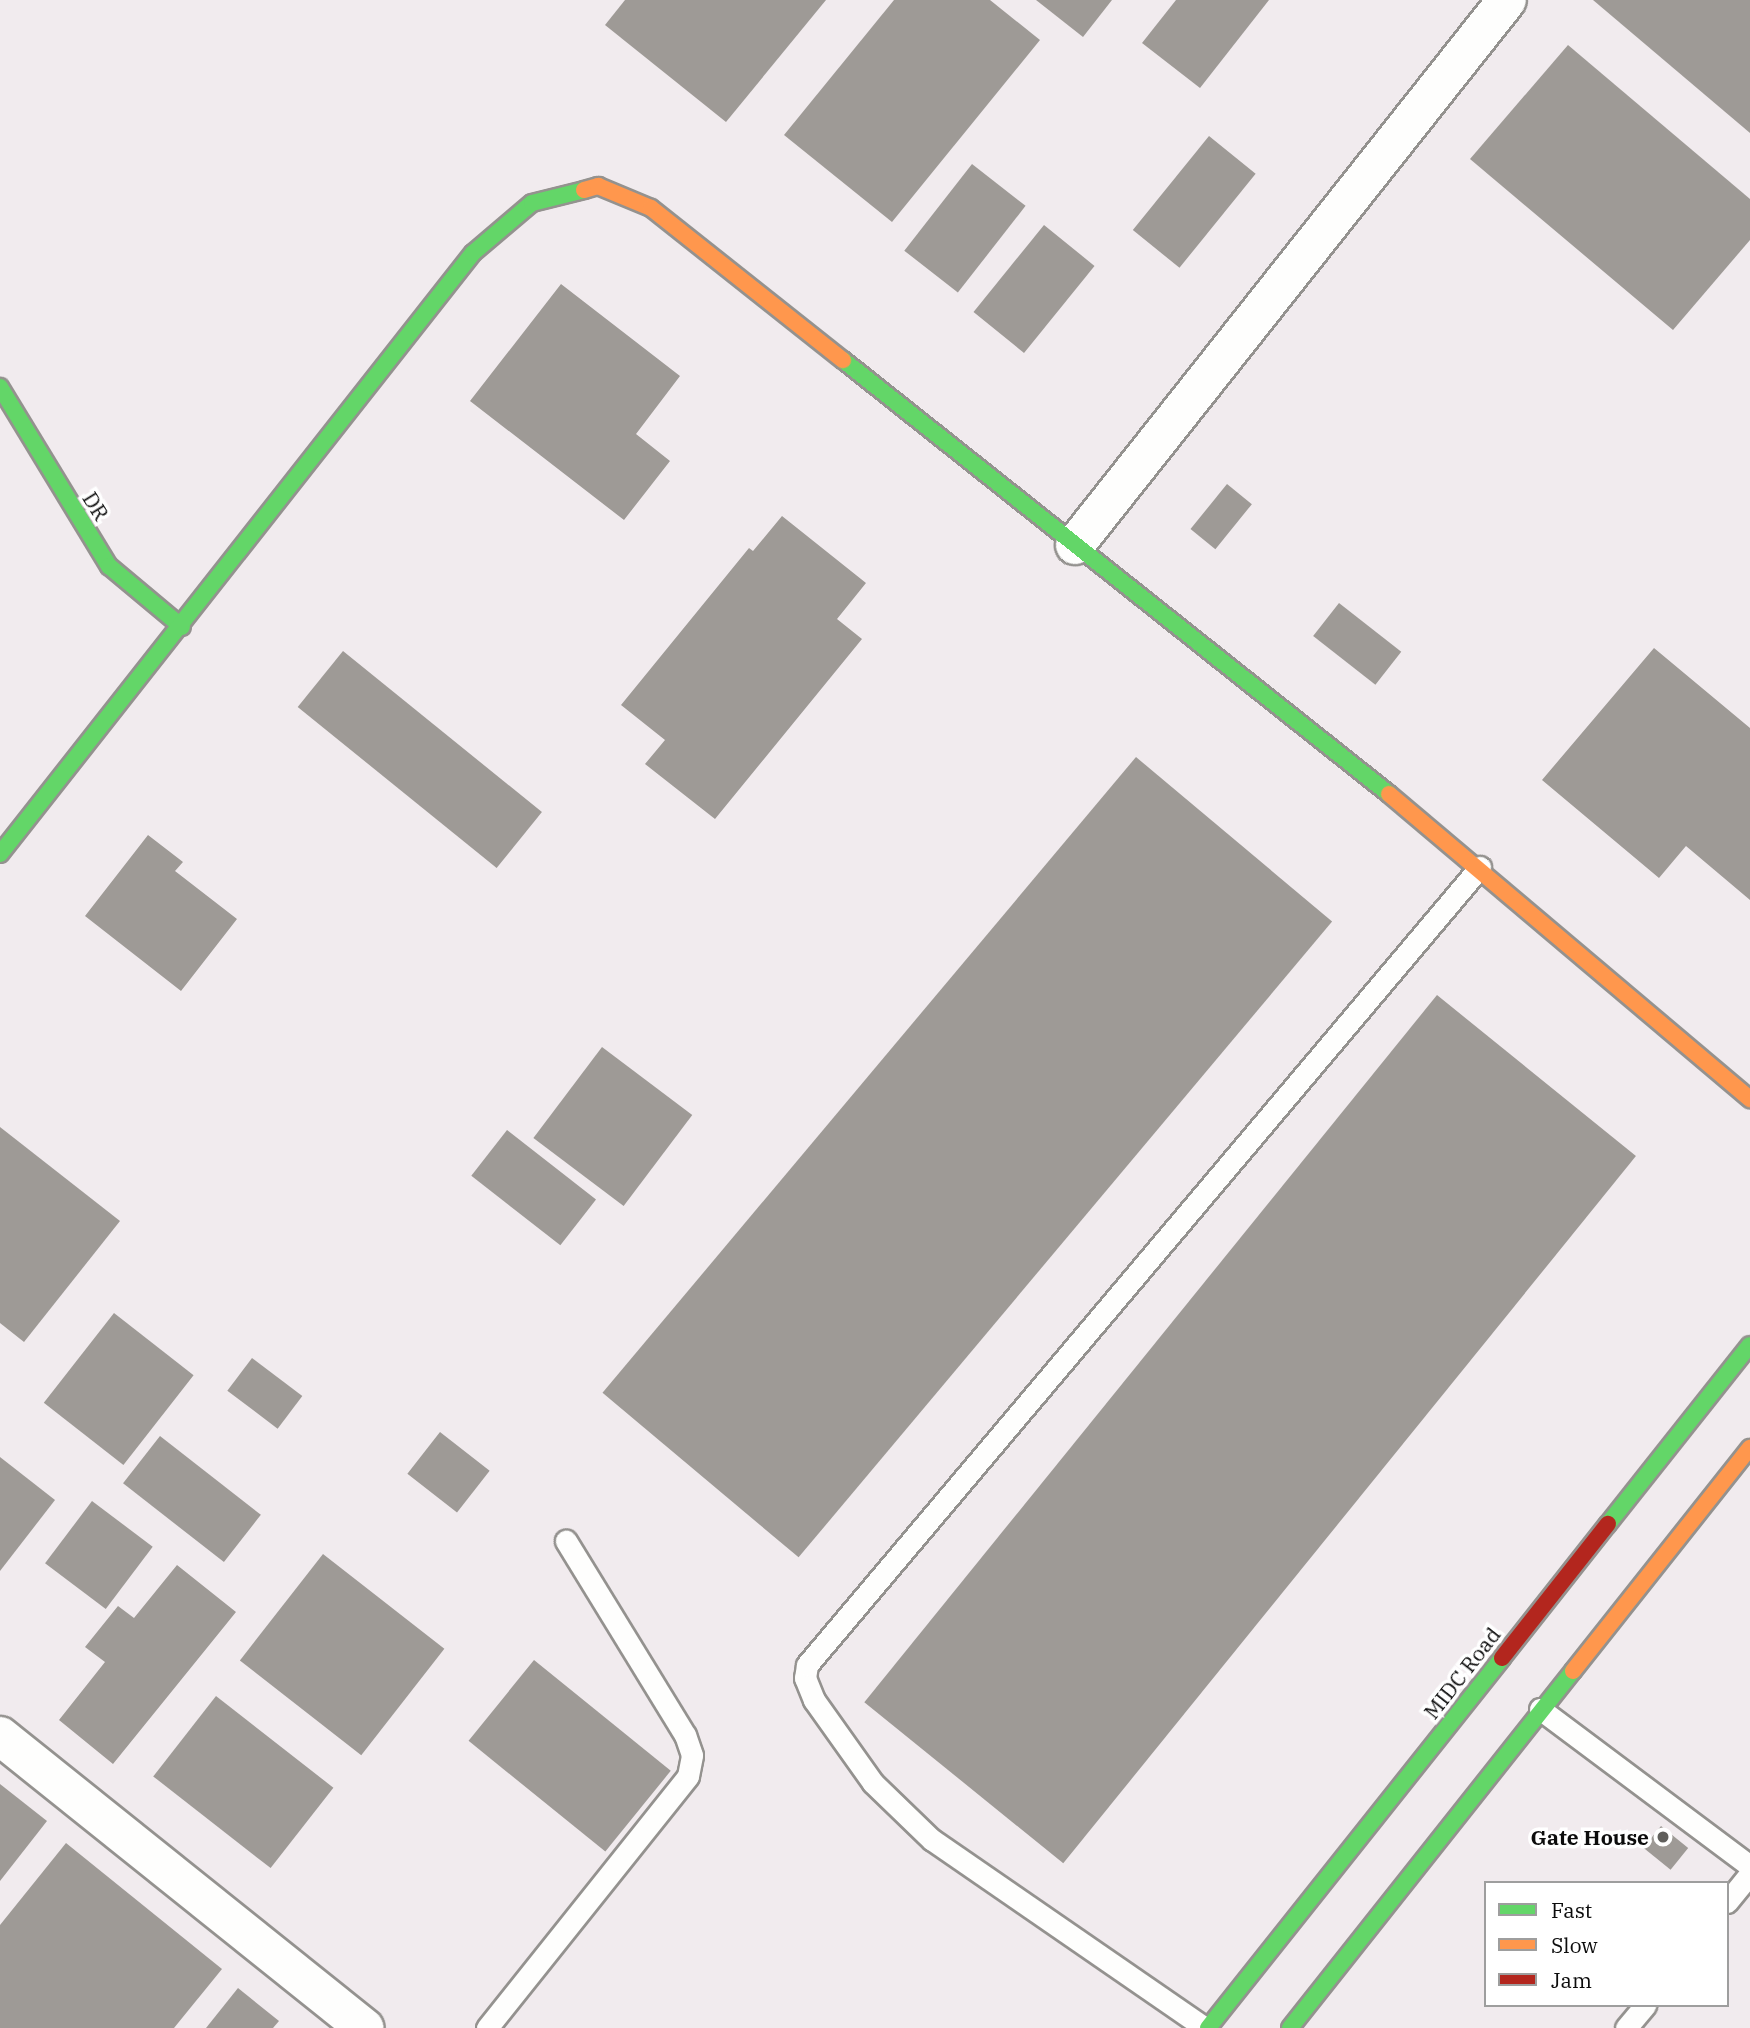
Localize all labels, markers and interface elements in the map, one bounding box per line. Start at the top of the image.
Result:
street label: DR [78,487,114,525]
street label: MIDC Road [1418,1622,1506,1724]
place label: Gate House [1531,1824,1649,1850]
marker: Gate House [1655,1829,1671,1845]
legend [1484,1881,1729,2007]
text: Fast [1551,1896,1592,1924]
text: Slow [1551,1931,1598,1959]
text: Jam [1551,1966,1592,1994]

